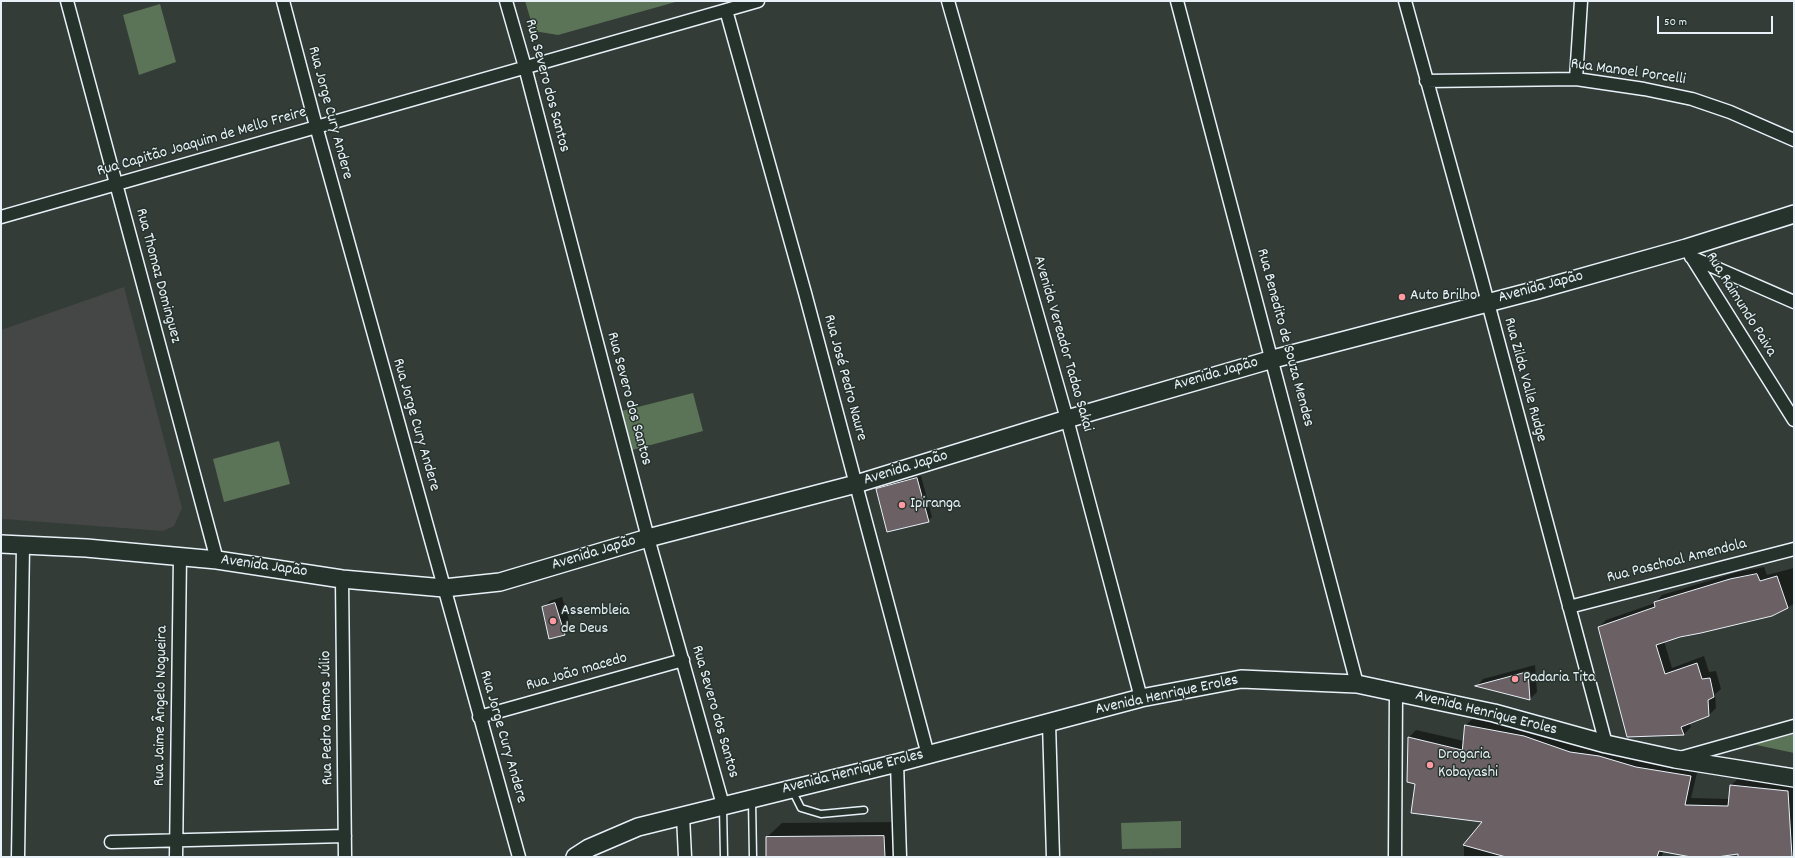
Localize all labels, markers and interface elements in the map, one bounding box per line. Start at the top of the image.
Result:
scale bar [1659,8,1775,34]
text: 50 m [1664,14,1687,31]
street label: Rua Severo dos Santos [519,17,573,155]
street label: Rua Jorge Cury Andere [302,44,356,182]
street label: Rua Manoel Porcelli [1569,55,1687,91]
street label: Rua Capitão Joaquim de Mello Freire [95,104,309,182]
street label: Rua Thomaz Dominguez [130,207,184,345]
street label: Rua Benedito de Souza Mendes [1251,247,1317,429]
street label: Rua Raimundo Paiva [1700,249,1780,361]
street label: Avenida Vereador Tadao Sakai [1028,254,1096,434]
street label: Avenida Japão [1496,267,1586,309]
place label: Auto Brilho [1410,287,1477,307]
marker: Auto Brilho [1397,292,1407,302]
street label: Rua José Pedro Naure [818,313,870,443]
street label: Rua Zilda Valle Rudge [1498,316,1550,444]
street label: Rua Severo dos Santos [601,330,655,468]
street label: Avenida Japão [1171,354,1261,396]
street label: Rua Jorge Cury Andere [387,357,443,493]
street label: Avenida Japão [861,447,951,491]
place label: Ipiranga [910,495,961,515]
marker: Ipiranga [897,500,907,510]
street label: Avenida Japão [549,532,639,576]
street label: Rua Paschoal Amendola [1605,535,1749,589]
street label: Avenida Japão [219,551,309,583]
place label: Assembleia de Deus [561,602,629,640]
marker: Assembleia de Deus [548,616,558,626]
street label: Rua Jaime Ângelo Nogueira [151,626,173,786]
street label: Rua Severo dos Santos [686,643,742,781]
street label: Rua João macedo [524,649,630,697]
street label: Rua Pedro Ramos Júlio [317,650,339,786]
street label: Rua Jorge Cury Andere [474,669,530,805]
place label: Padaria Tita [1523,669,1596,689]
street label: Avenida Henrique Eroles [1094,671,1240,721]
marker: Padaria Tita [1510,674,1520,684]
street label: Avenida Henrique Eroles [1413,687,1559,741]
street label: Avenida Henrique Eroles [780,746,926,800]
place label: Drogaria Kobayashi [1438,746,1498,784]
marker: Drogaria Kobayashi [1425,760,1435,770]

